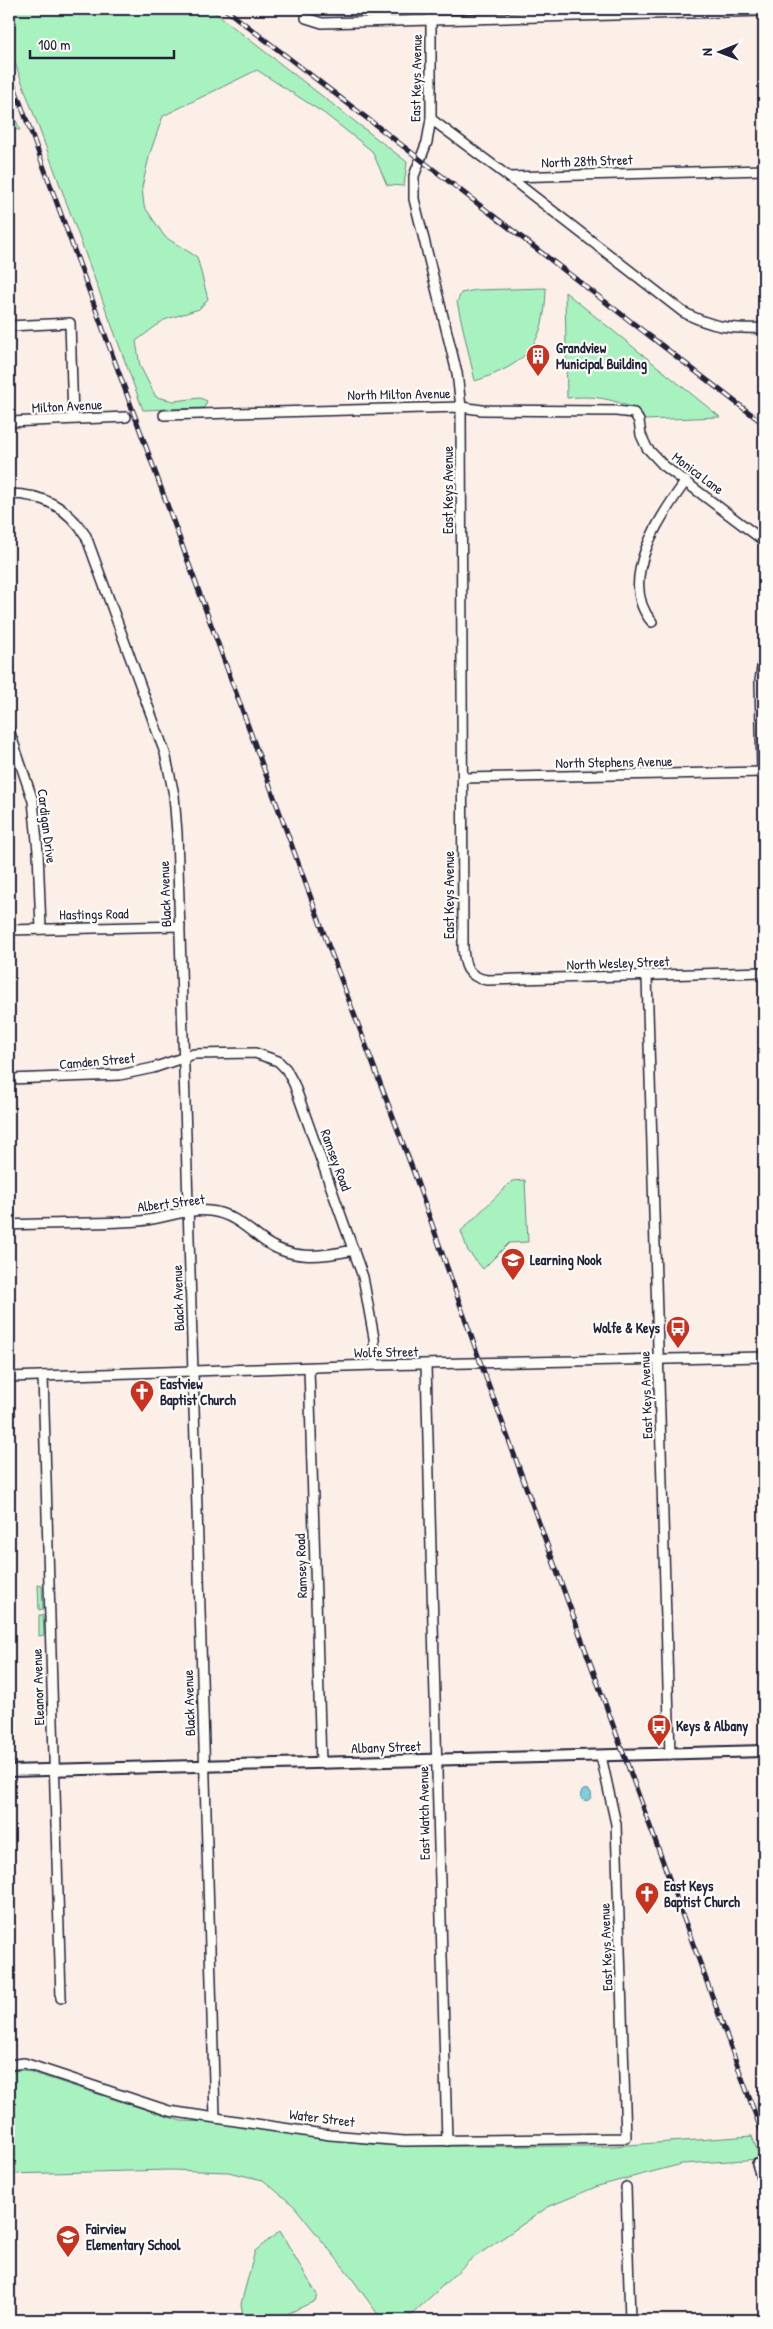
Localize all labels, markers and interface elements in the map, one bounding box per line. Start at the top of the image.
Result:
scale bar [30,28,174,60]
north arrow [696,28,746,78]
street label: East Keys Avenue [405,33,427,122]
text: 100 m [38,34,71,55]
text: N [697,48,716,56]
street label: North 28th Street [541,149,633,172]
place label: Grandview Municipal Building [556,338,647,375]
building icon: Grandview Municipal Building [525,343,551,377]
street label: North Milton Avenue [347,383,451,404]
street label: Milton Avenue [31,394,103,417]
street label: East Keys Avenue [438,446,458,534]
street label: Monica Lane [669,447,728,499]
street label: North Stephens Avenue [555,751,673,773]
street label: Cardigan Drive [33,788,62,865]
street label: East Keys Avenue [439,851,459,939]
street label: Black Avenue [154,860,175,927]
street label: Hastings Road [59,903,129,925]
street label: North Wesley Street [566,951,670,975]
street label: Camden Street [58,1048,136,1073]
street label: Ramsey Road [316,1126,357,1194]
street label: Albert Street [136,1189,206,1216]
school or university icon: Learning Nook [500,1247,526,1281]
place label: Learning Nook [530,1250,602,1271]
street label: Black Avenue [167,1264,188,1331]
bus stop icon: Wolfe & Keys [665,1315,691,1349]
place label: Wolfe & Keys [593,1318,661,1339]
street label: Wolfe Street [354,1341,419,1362]
street label: East Keys Avenue [634,1350,658,1439]
place label: Eastview Baptist Church [160,1374,236,1411]
church icon: Eastview Baptist Church [129,1379,155,1413]
street label: Ramsey Road [290,1533,312,1599]
street label: Eleanor Avenue [27,1648,48,1726]
street label: Black Avenue [178,1669,199,1736]
bus stop icon: Keys & Albany [646,1713,672,1747]
place label: Keys & Albany [676,1716,748,1737]
street label: Albany Street [351,1736,421,1758]
street label: East Watch Avenue [413,1765,434,1860]
place label: East Keys Baptist Church [664,1876,740,1913]
church icon: East Keys Baptist Church [634,1881,660,1915]
street label: East Keys Avenue [594,1902,618,1991]
street label: Water Street [288,2104,356,2131]
place label: Fairview Elementary School [85,2219,181,2256]
school or university icon: Fairview Elementary School [55,2224,81,2258]

